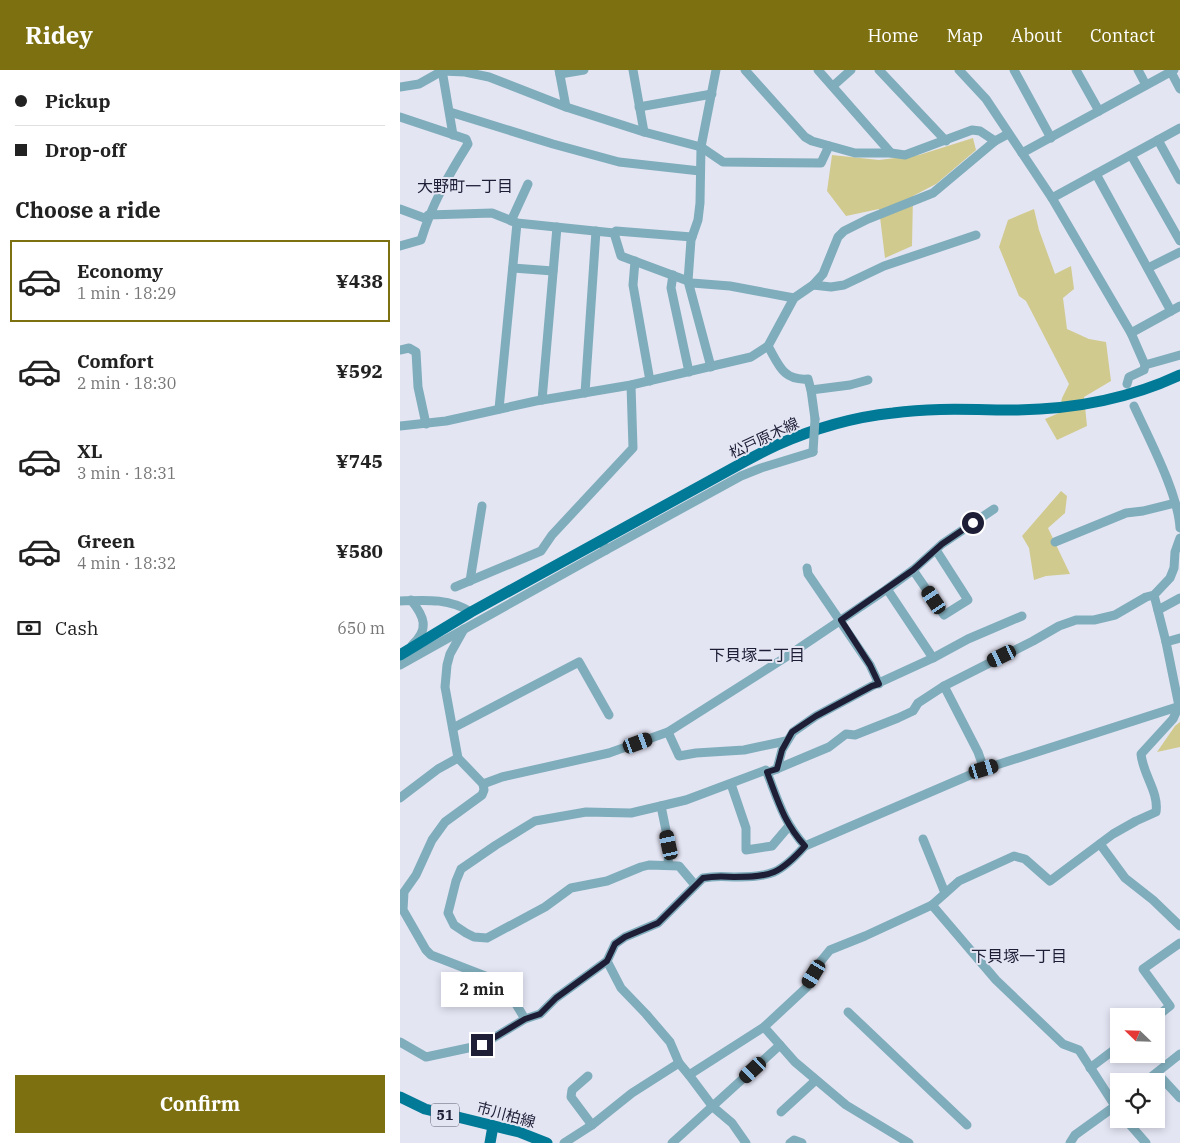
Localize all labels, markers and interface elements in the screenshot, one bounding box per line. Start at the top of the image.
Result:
text: Ridey [25,19,93,51]
text: Home [867,24,919,47]
text: Map [947,24,983,47]
text: About [1011,24,1062,47]
text: Contact [1090,24,1155,47]
text: Pickup [45,89,110,113]
text: Drop-off [45,138,126,162]
district label: 大野町一丁目 [417,176,513,196]
text: Choose a ride [15,195,161,224]
icon: car [17,259,62,304]
text: Economy [77,259,163,283]
text: ¥438 [336,269,383,293]
text: 1 min · 18:29 [77,283,176,303]
icon: car [17,349,62,394]
text: Comfort [77,349,154,373]
text: ¥592 [336,359,383,383]
text: 2 min · 18:30 [77,373,176,393]
street label: 松戸原木線 [726,413,802,462]
icon: car [17,439,62,484]
text: XL [77,439,103,463]
text: ¥745 [336,449,383,473]
text: 3 min · 18:31 [77,463,176,483]
route start [962,512,984,534]
icon: car [17,529,62,574]
text: Green [77,529,135,553]
text: ¥580 [336,539,383,563]
text: 4 min · 18:32 [77,553,176,573]
car [919,583,948,617]
icon: cash [15,614,43,642]
text: Cash [55,616,99,640]
text: 650 m [337,618,385,638]
car [985,643,1018,669]
district label: 下貝塚二丁目 [709,645,805,665]
car [621,731,654,755]
car [967,757,1000,781]
car [658,829,679,861]
district label: 下貝塚一丁目 [971,946,1067,966]
car [799,957,828,991]
callout: 2 min [441,972,523,1008]
text: 2 min [460,979,504,999]
north arrow [1110,1008,1165,1062]
map controls [1110,1008,1165,1128]
route end [471,1034,493,1056]
car [736,1054,769,1086]
button: locate [1110,1073,1165,1128]
button: Confirm [15,1075,385,1133]
street label: 市川柏線 [475,1098,538,1131]
road number: 51 [431,1104,459,1126]

